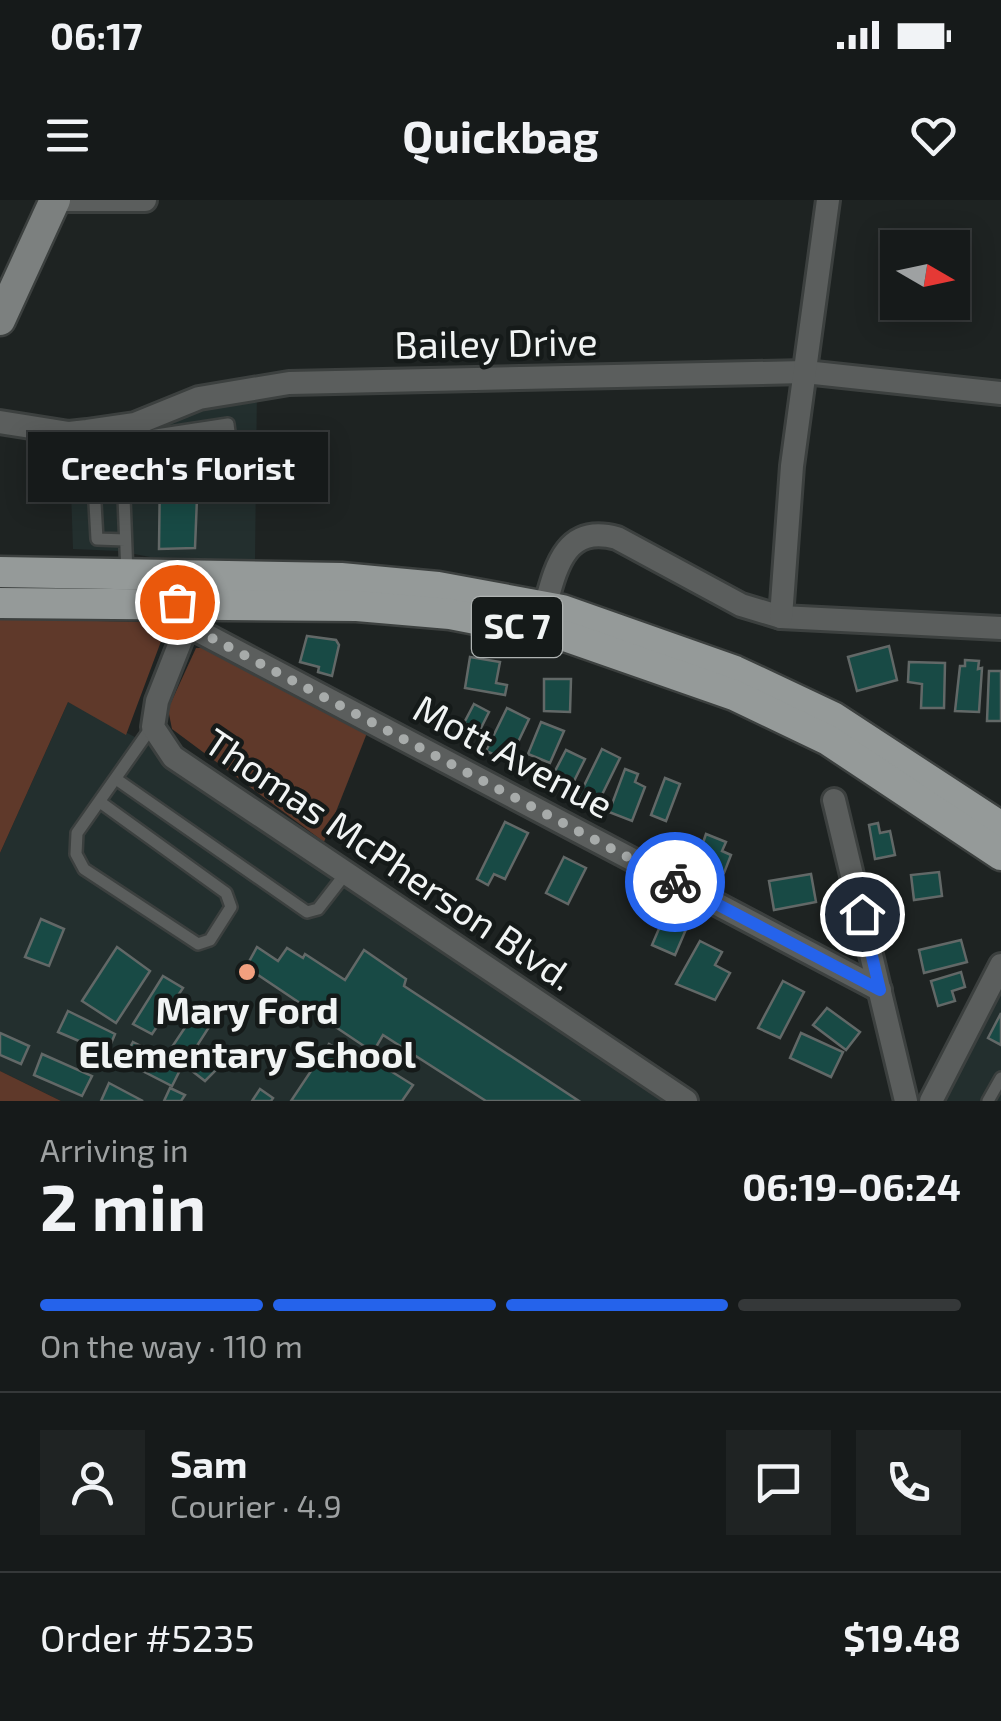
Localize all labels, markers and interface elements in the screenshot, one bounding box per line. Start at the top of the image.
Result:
text: 06:17 [50,12,143,58]
icon: menu [40,108,95,163]
text: Quickbag [402,108,599,162]
icon: heart [906,108,961,163]
north arrow [880,230,970,320]
map controls [880,230,970,320]
street label: Bailey Drive [394,317,598,367]
callout: Creech's Florist [27,432,327,502]
text: Creech's Florist [61,448,295,486]
pin [135,560,220,645]
icon: bag [150,575,205,630]
road number: SC 7 [472,597,562,657]
street label: Mott Avenue [407,684,621,827]
street label: Thomas McPherson Blvd. [197,717,584,999]
courier [625,832,725,932]
icon: bike [648,855,703,910]
pin [820,872,905,957]
icon: home [835,887,890,942]
marker: Mary Ford Elementary School [236,961,258,983]
place label: Mary Ford Elementary School [78,986,416,1076]
text: Arriving in [40,1130,189,1168]
text: 06:19–06:24 [742,1163,961,1209]
text: 2 min [40,1166,206,1244]
text: On the way · 110 m [40,1326,303,1364]
button: person [40,1430,145,1535]
button: chat [726,1430,831,1535]
button: phone [856,1430,961,1535]
text: Sam [170,1440,247,1486]
text: Courier · 4.9 [170,1486,342,1524]
text: Order #5235 [40,1614,255,1660]
text: $19.48 [843,1614,961,1660]

